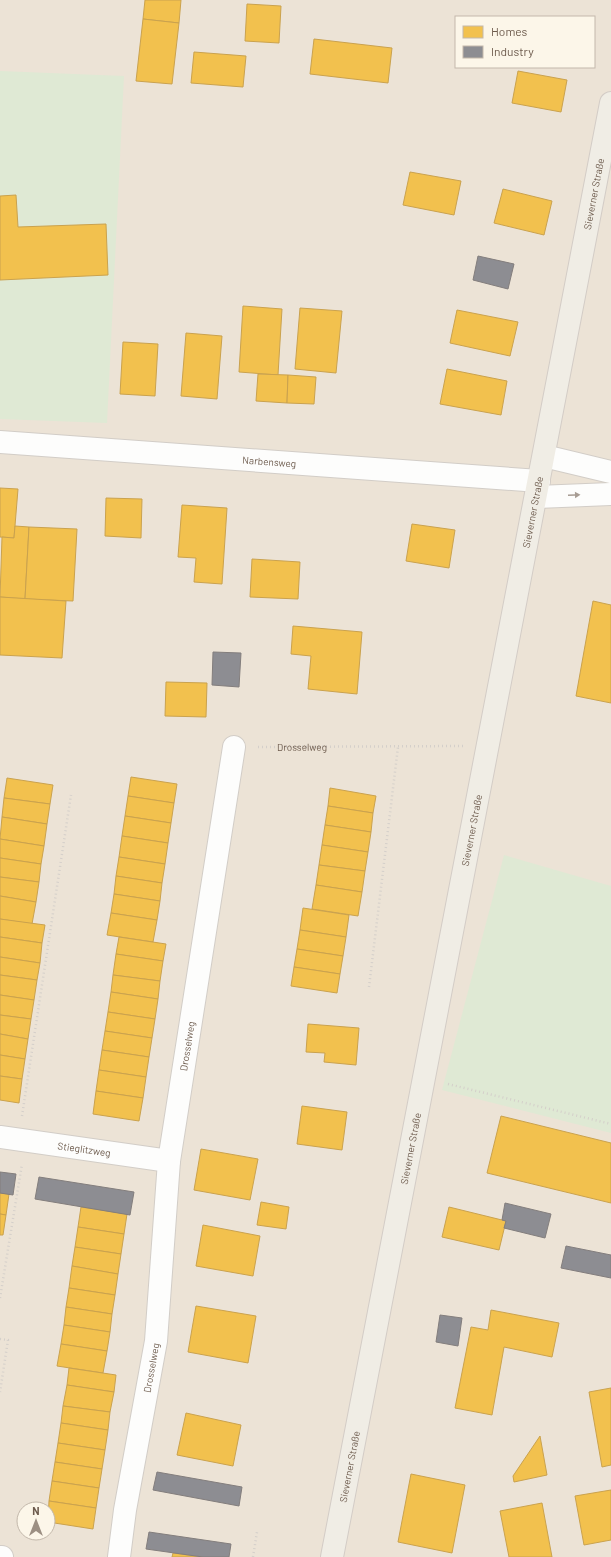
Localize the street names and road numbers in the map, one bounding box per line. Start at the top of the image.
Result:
street label: Sieverner Straße [581,157,606,231]
street label: Narbensweg [242,454,297,469]
street label: Sieverner Straße [520,475,545,549]
street label: Drosselweg [277,741,327,753]
street label: Sieverner Straße [459,793,484,867]
street label: Drosselweg [177,1020,197,1072]
street label: Sieverner Straße [398,1112,423,1185]
street label: Stieglitzweg [57,1139,111,1159]
street label: Drosselweg [141,1342,162,1393]
street label: Sieverner Straße [337,1430,362,1503]

